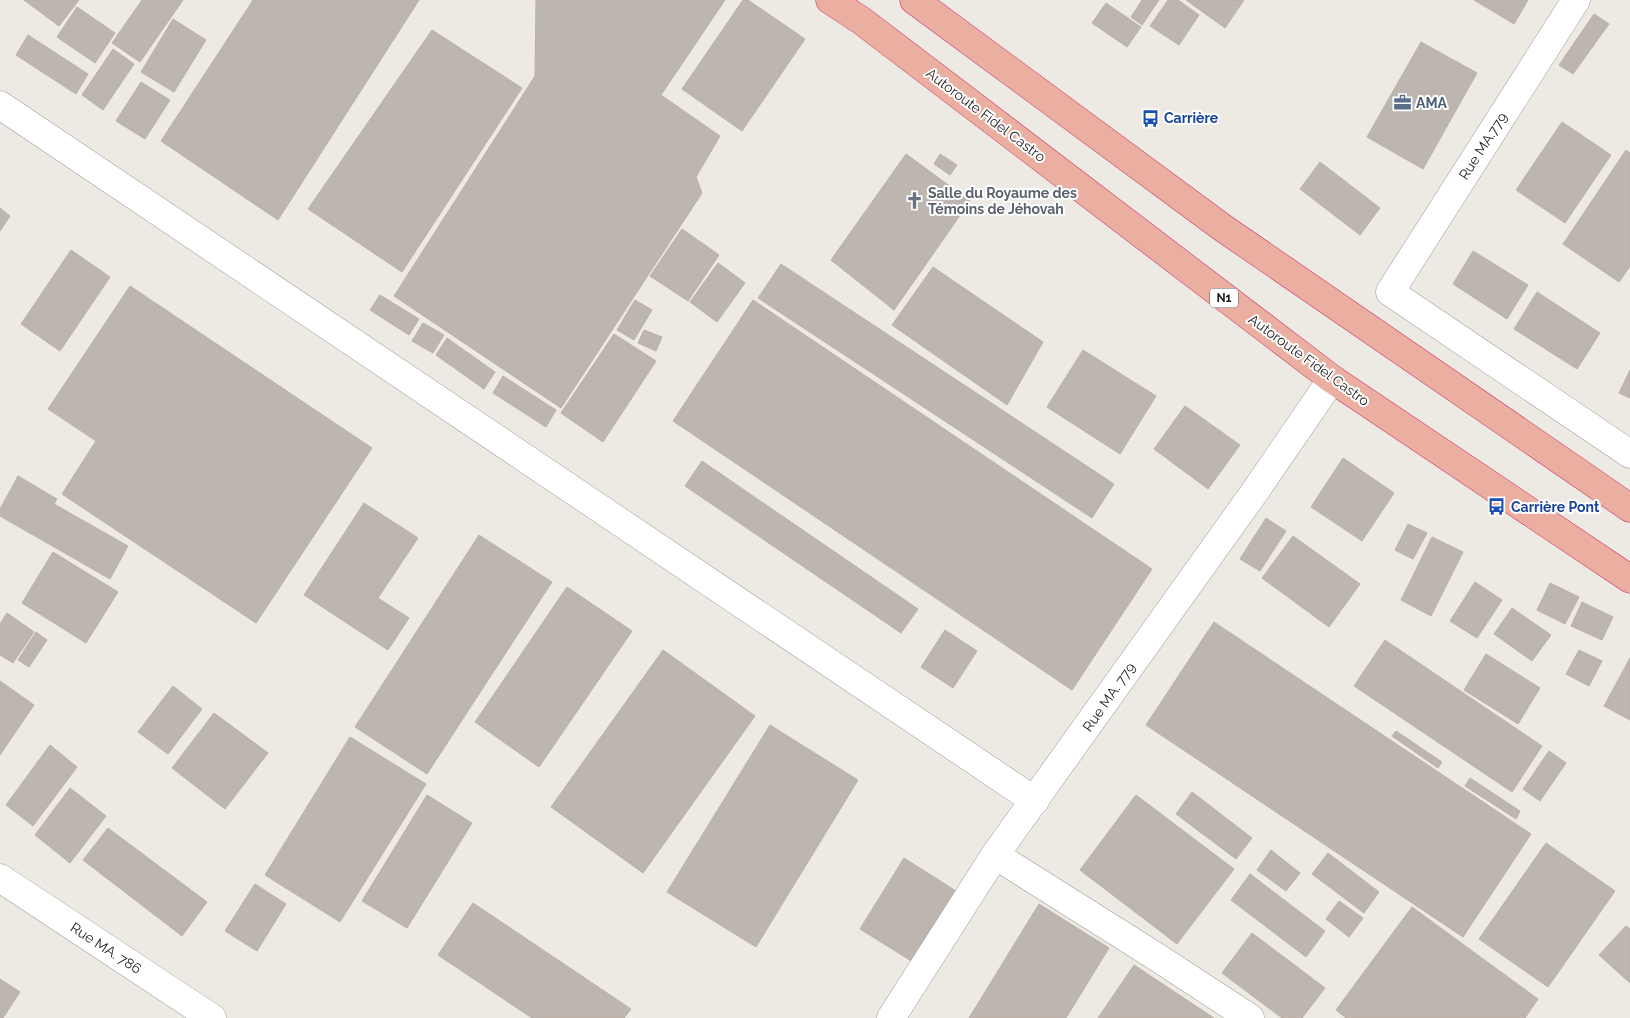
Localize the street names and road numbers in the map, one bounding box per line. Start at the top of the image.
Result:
street label: Autoroute Fidel Castro [923,65,1049,165]
street label: Rue MA.779 [1456,110,1510,182]
road number: N1 [1210,288,1238,308]
street label: Autoroute Fidel Castro [1246,311,1372,409]
street label: Rue MA. 779 [1079,660,1139,734]
street label: Rue MA. 786 [68,919,144,977]

